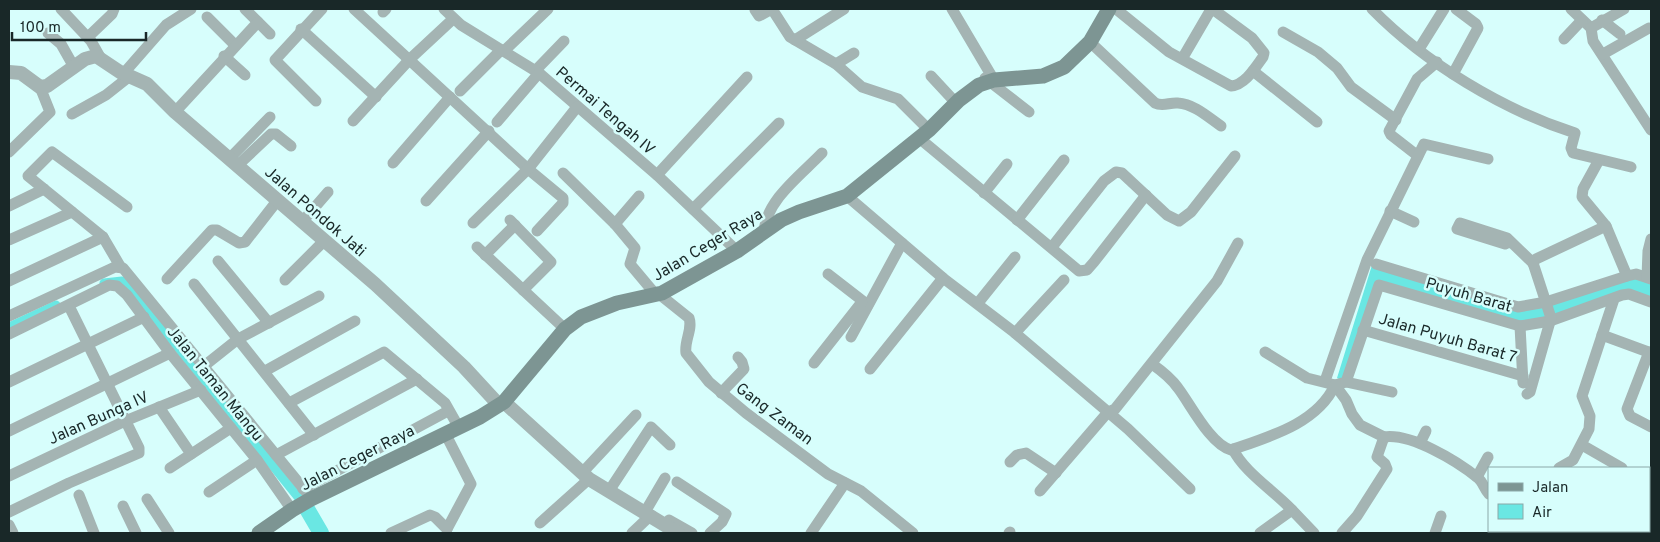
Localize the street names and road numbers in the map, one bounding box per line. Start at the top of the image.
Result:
street label: Permai Tengah IV [551,63,659,160]
street label: Jalan Pondok Jati [260,163,369,262]
street label: Jalan Ceger Raya [649,205,767,287]
street label: Puyuh Barat [1423,274,1514,318]
street label: Jalan Puyuh Barat 7 [1376,310,1519,368]
street label: Jalan Taman Mangu [162,323,267,446]
street label: Gang Zaman [731,379,817,450]
street label: Jalan Bunga IV [46,388,152,450]
street label: Jalan Ceger Raya [298,421,418,496]

